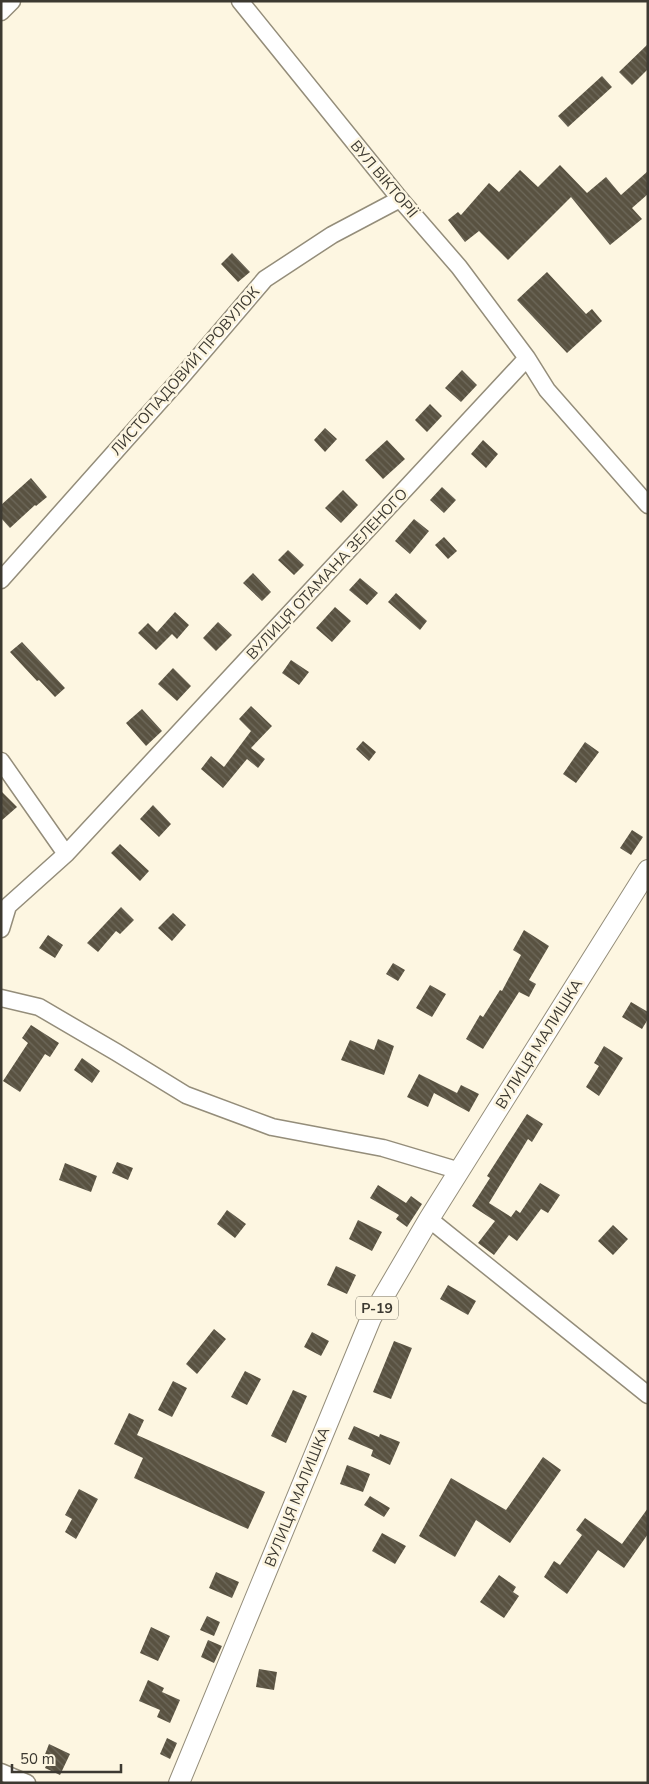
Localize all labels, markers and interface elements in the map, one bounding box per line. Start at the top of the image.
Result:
street label: ВУЛ ВІКТОРІЇ [346,136,422,222]
street label: ЛИСТОПАДОВИЙ ПРОВУЛОК [106,282,264,460]
street label: ВУЛИЦЯ ОТАМАНА ЗЕЛЕНОГО [242,484,412,664]
street label: ВУЛИЦЯ МАЛИШКА [491,975,587,1113]
road number: Р-19 [356,1296,398,1320]
street label: ВУЛИЦЯ МАЛИШКА [260,1424,334,1570]
scale bar [12,1742,121,1774]
text: 50 m [20,1749,55,1769]

